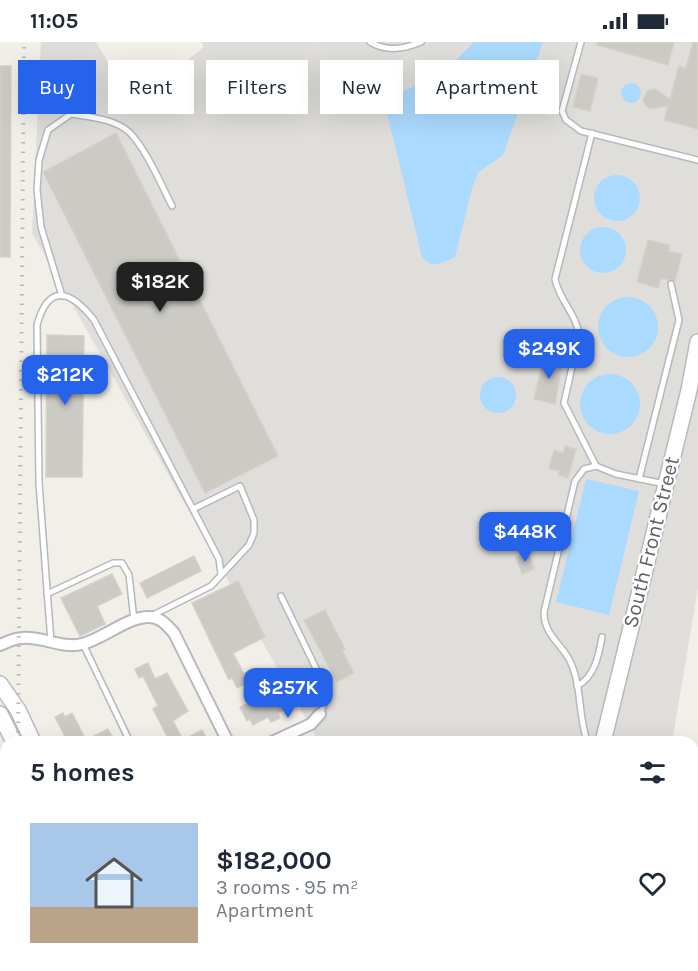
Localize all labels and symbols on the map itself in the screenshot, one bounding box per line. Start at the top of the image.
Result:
pin: $182K [118,262,202,313]
pin: $249K [507,329,591,380]
pin: $212K [23,355,107,406]
street label: South Front Street [618,454,684,630]
pin: $448K [483,512,567,563]
pin: $257K [246,668,330,719]

